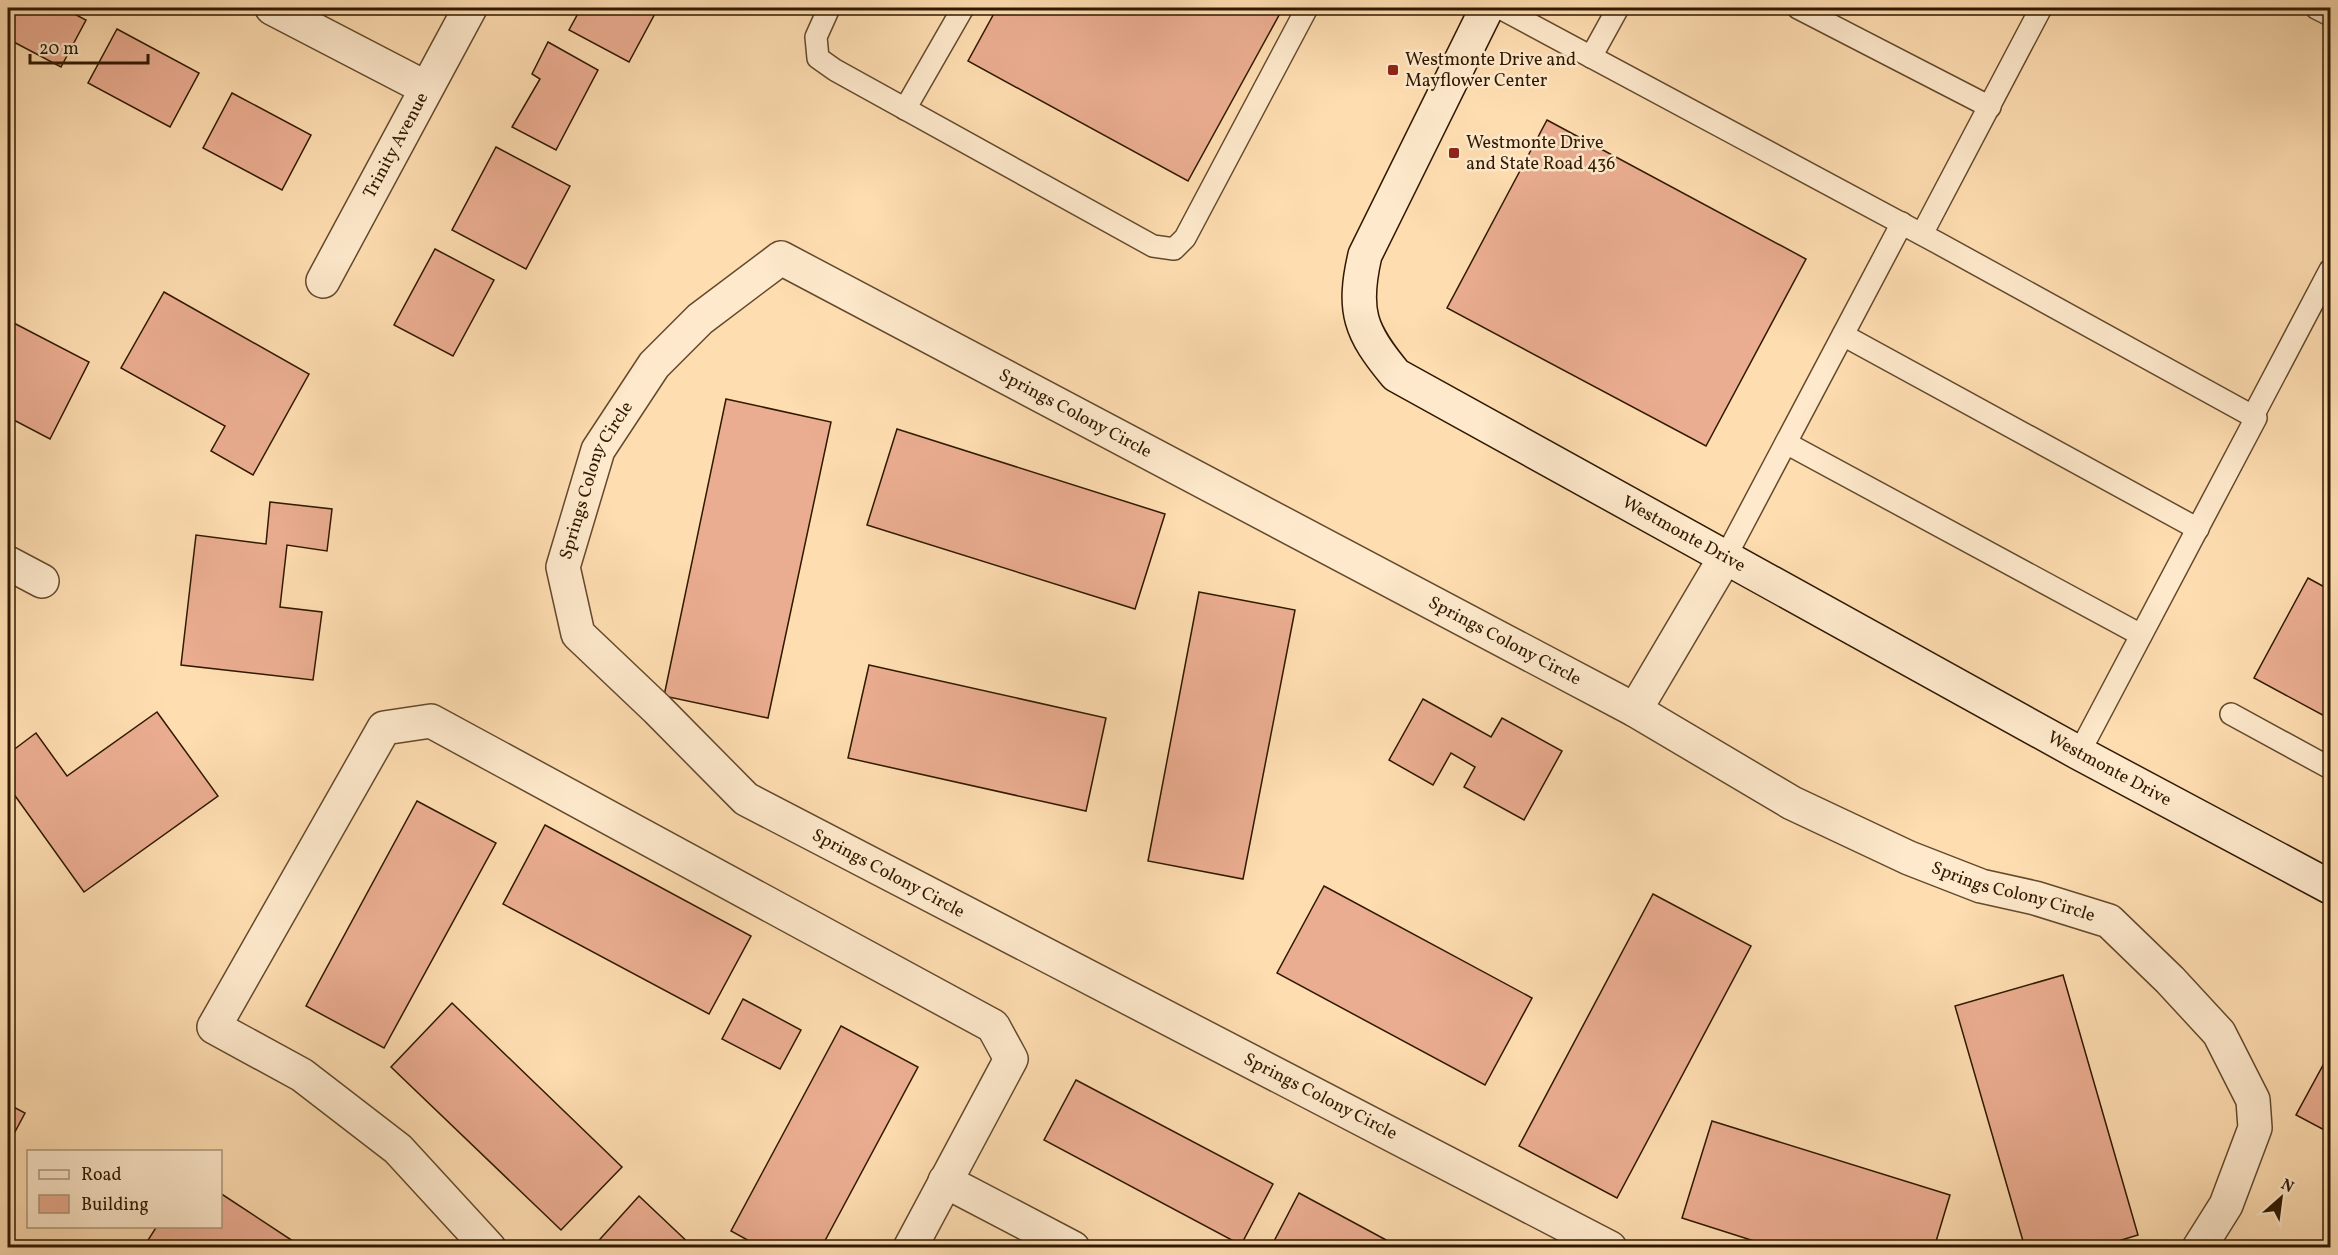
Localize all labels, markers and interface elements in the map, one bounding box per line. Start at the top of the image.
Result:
scale bar [30,27,148,65]
text: 20 m [39,37,79,62]
place label: Westmonte Drive and Mayflower Center [1405,48,1576,94]
marker: Westmonte Drive and Mayflower Center [1386,63,1400,77]
street label: Trinity Avenue [357,88,435,203]
place label: Westmonte Drive and State Road 436 [1466,131,1615,177]
marker: Westmonte Drive and State Road 436 [1447,146,1461,160]
street label: Springs Colony Circle [994,363,1156,464]
street label: Springs Colony Circle [553,396,639,563]
street label: Westmonte Drive [1617,490,1750,578]
street label: Springs Colony Circle [1424,590,1586,692]
street label: Westmonte Drive [2043,725,2176,813]
street label: Springs Colony Circle [807,823,969,925]
street label: Springs Colony Circle [1928,855,2098,928]
street label: Springs Colony Circle [1239,1047,1401,1147]
legend [27,1150,222,1228]
text: Road [81,1163,122,1188]
north arrow [2251,1168,2311,1228]
text: N [2277,1174,2298,1199]
text: Building [81,1193,149,1218]

